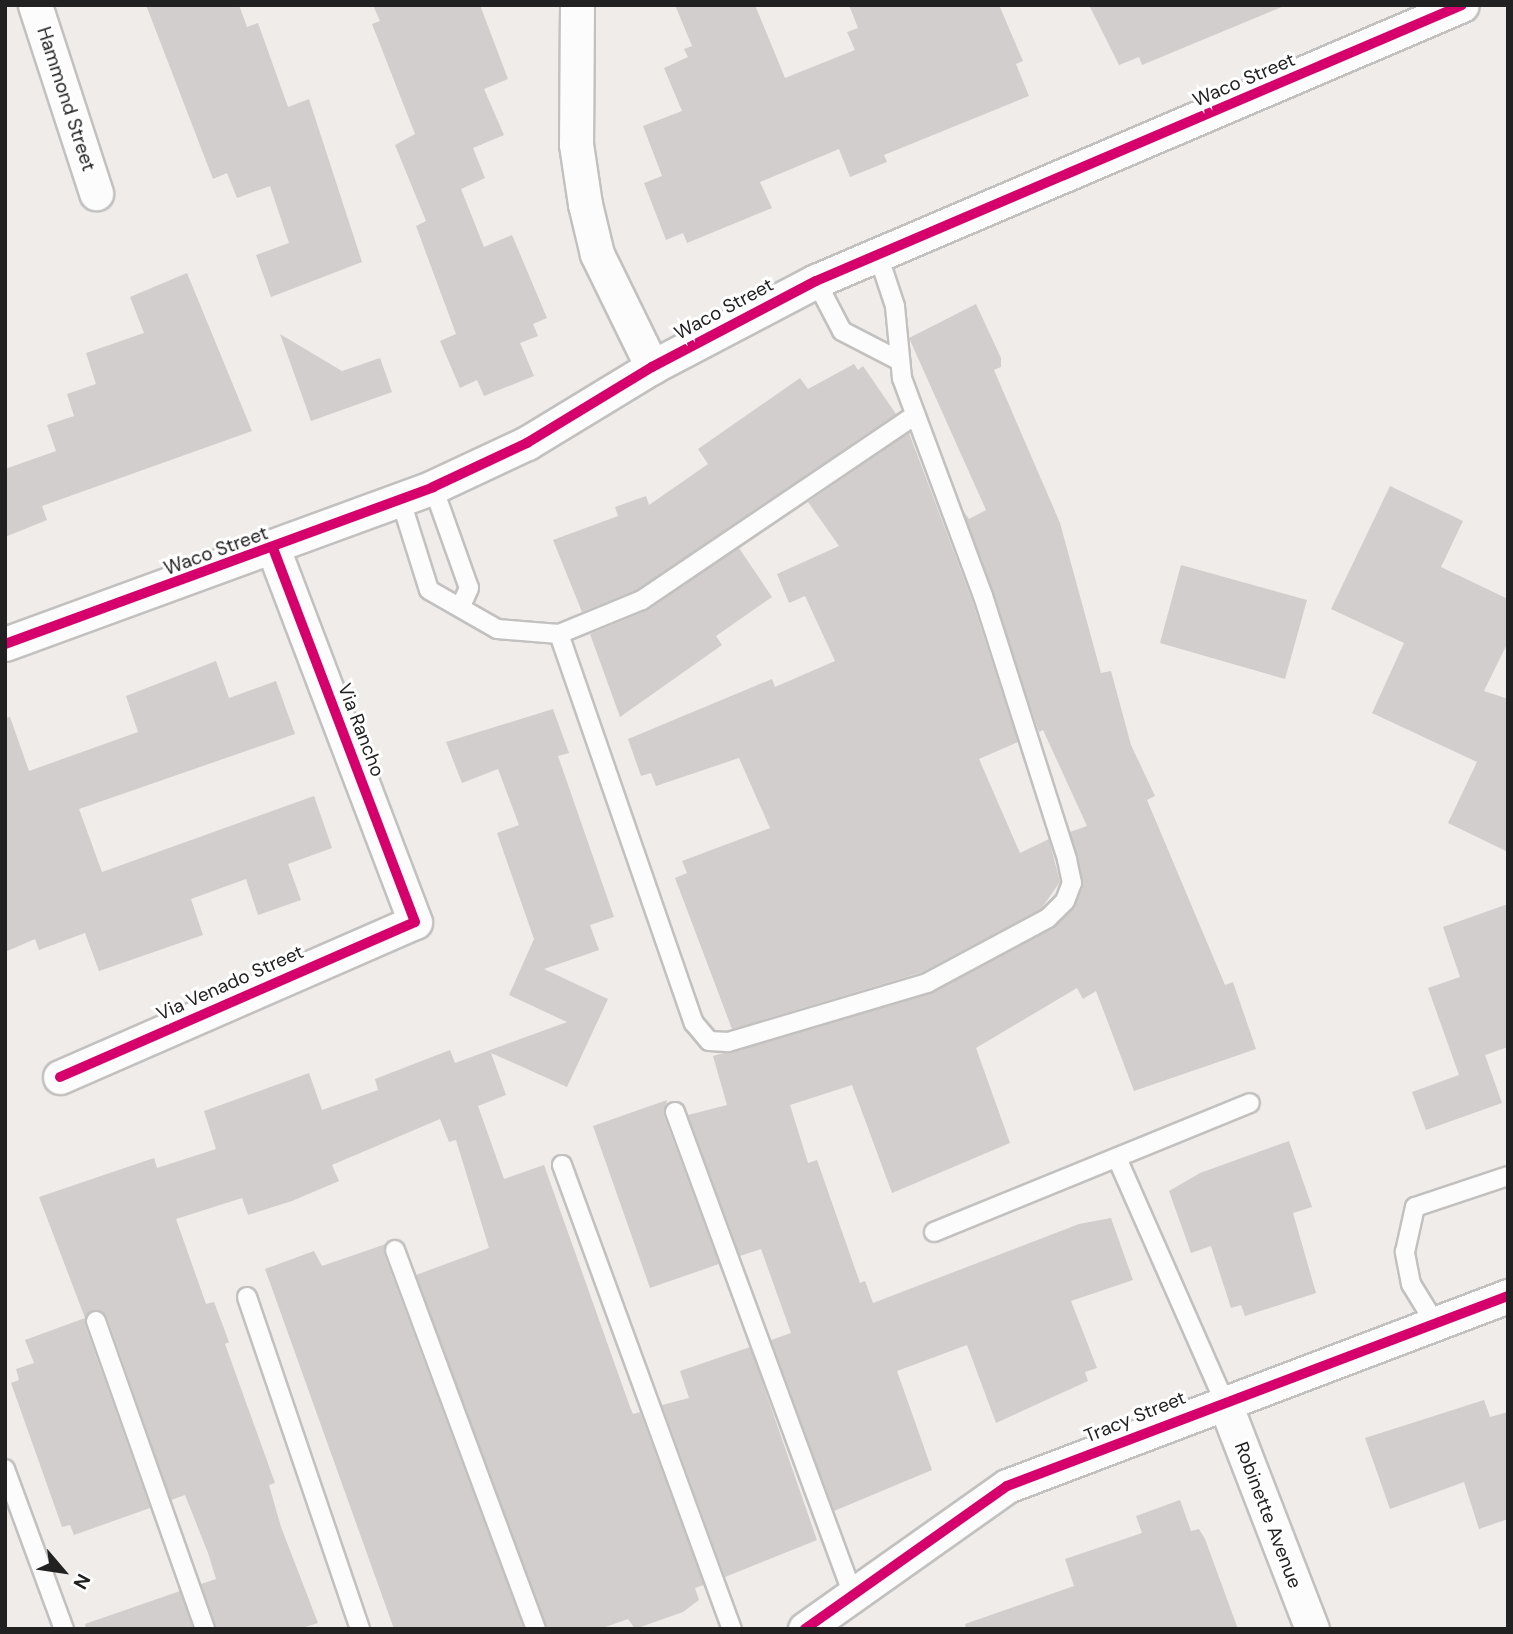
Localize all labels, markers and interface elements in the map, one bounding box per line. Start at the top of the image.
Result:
street label: Hammond Street [32,24,100,174]
street label: Waco Street [1189,48,1299,112]
street label: Waco Street [671,273,777,345]
street label: Waco Street [161,522,271,580]
street label: Via Rancho [333,680,389,780]
street label: Via Venado Street [153,940,307,1026]
street label: Tracy Street [1081,1386,1189,1448]
street label: Robinette Avenue [1230,1439,1306,1591]
north arrow [28,1536,98,1606]
text: N [68,1569,96,1594]

